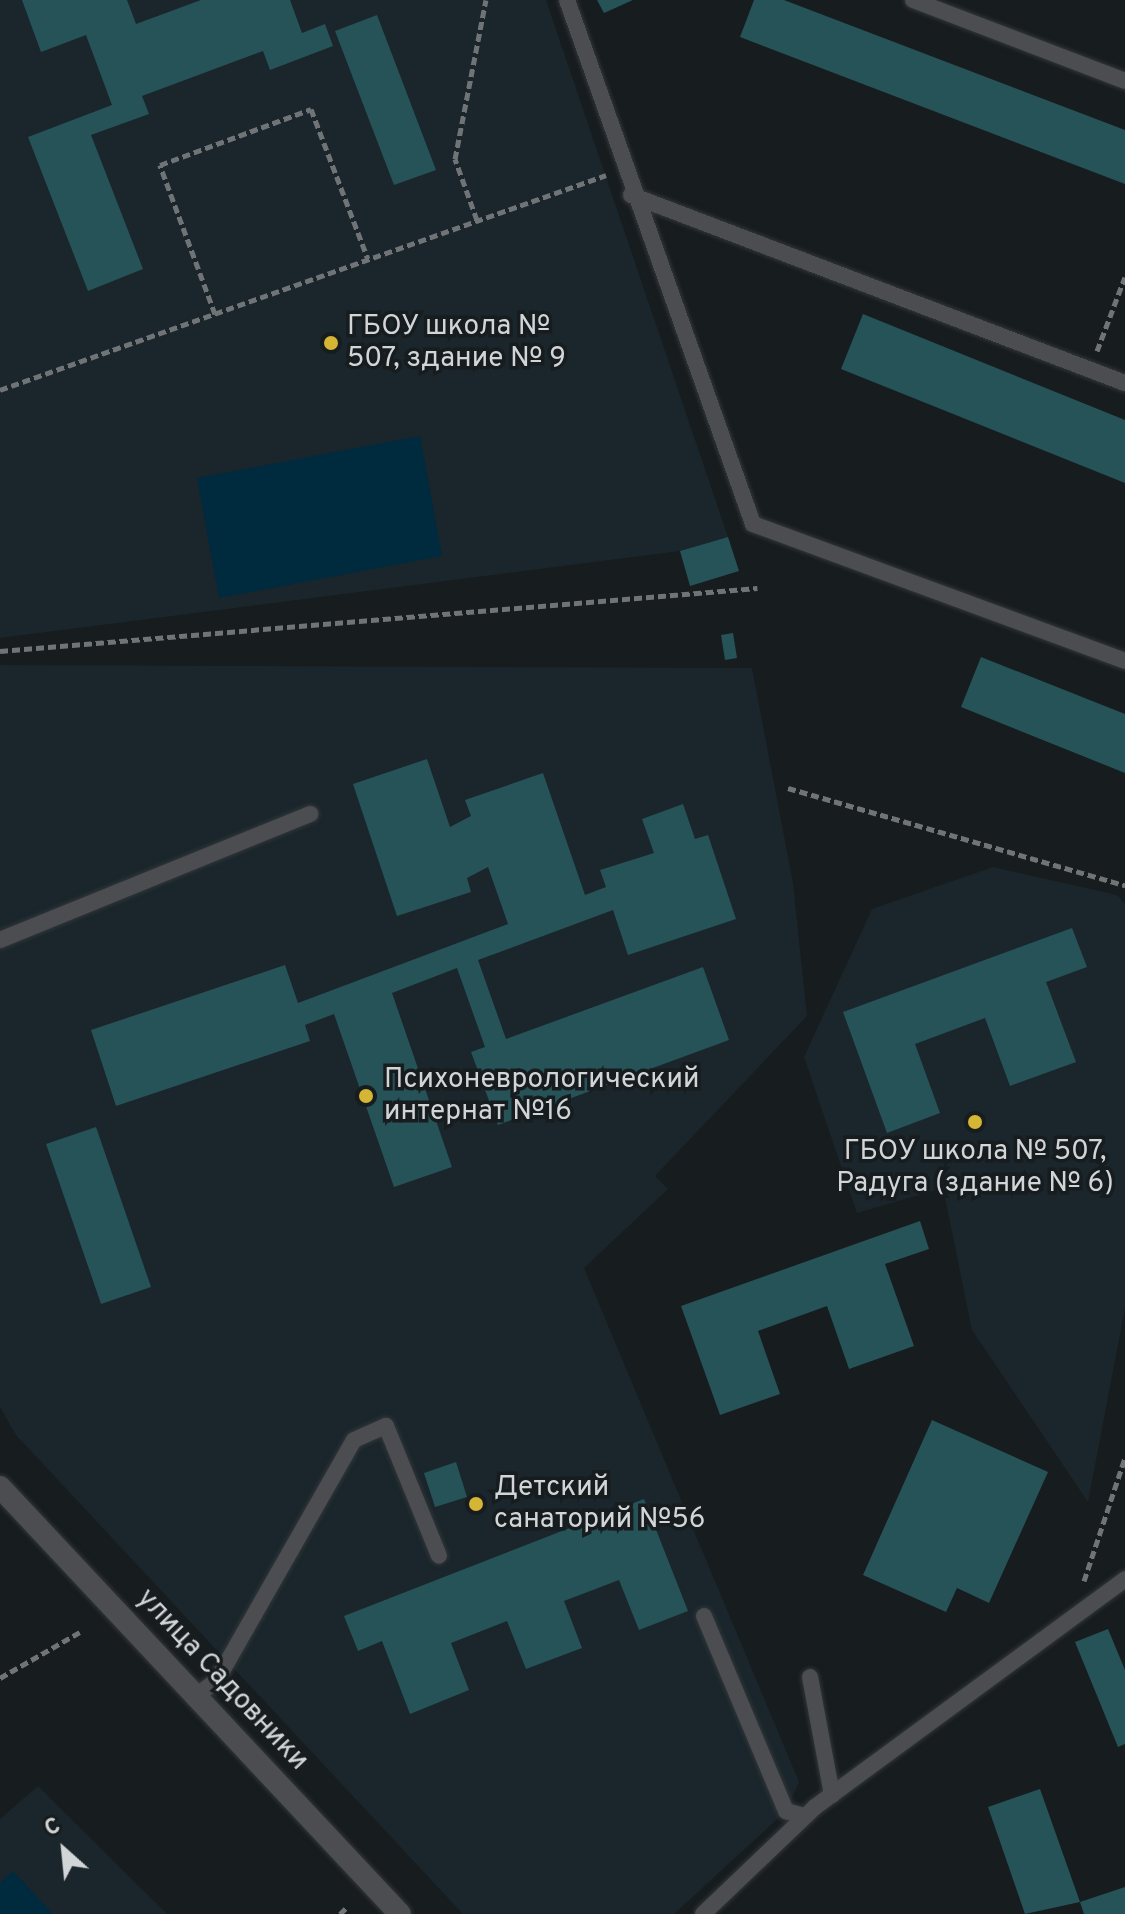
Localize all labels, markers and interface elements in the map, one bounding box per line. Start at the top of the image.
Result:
place label: ГБОУ школа № 507, здание № 9 [347,310,566,376]
marker: ГБОУ школа № 507, здание № 9 [322,334,340,352]
place label: Психоневрологический интернат №16 [384,1063,699,1129]
marker: Психоневрологический интернат №16 [355,1085,377,1107]
marker: ГБОУ школа № 507, Радуга (здание № 6) [966,1113,984,1131]
place label: ГБОУ школа № 507, Радуга (здание № 6) [836,1135,1114,1201]
place label: Детский санаторий №56 [494,1471,706,1537]
marker: Детский санаторий №56 [465,1493,487,1515]
street label: улица Садовники [129,1582,315,1778]
north arrow [24,1810,104,1890]
text: С [40,1813,65,1843]

